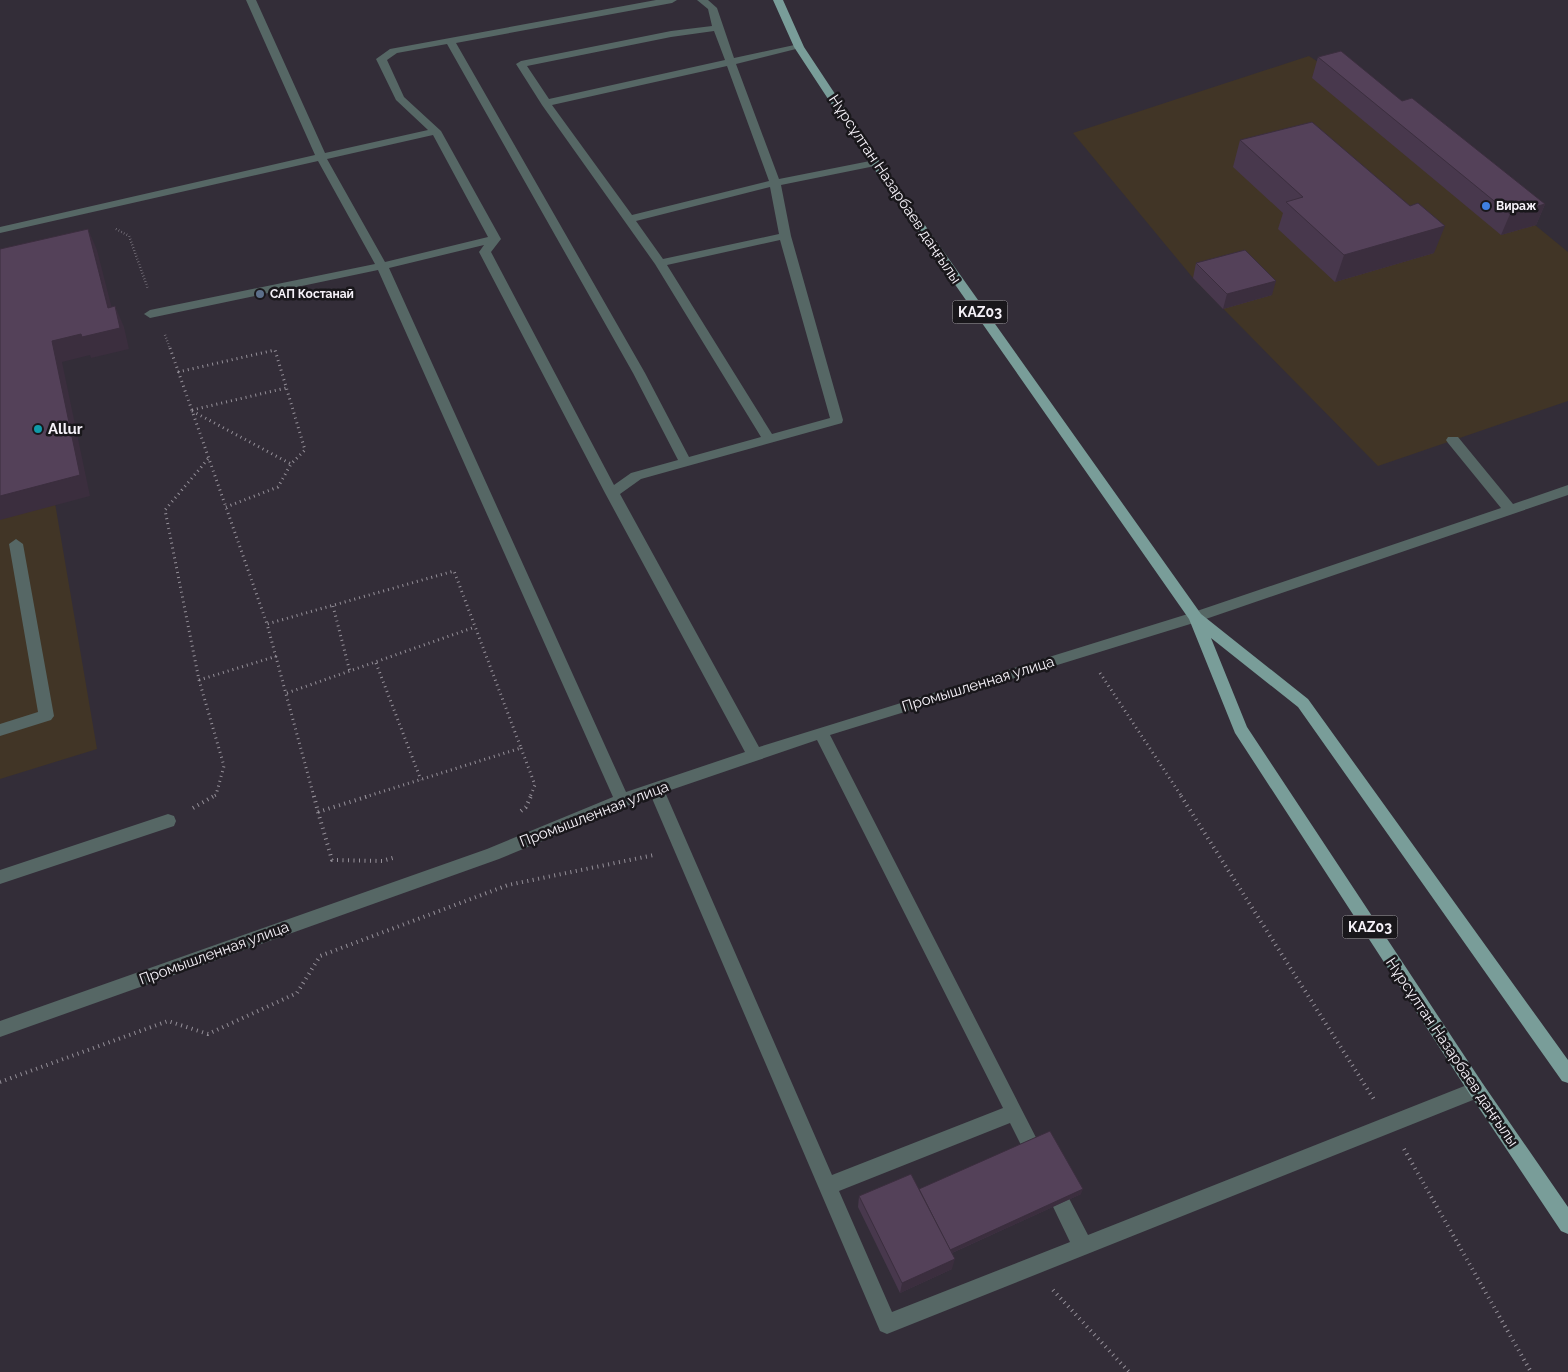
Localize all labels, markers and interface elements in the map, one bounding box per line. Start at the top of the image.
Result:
street label: Нұрсұлтан Назарбаев даңғылы [825,91,965,287]
place label: Вираж [1496,199,1537,213]
marker: Вираж [1480,200,1492,212]
place label: САП Костанай [270,287,354,301]
marker: САП Костанай [254,288,266,300]
road number: KАZ03 [952,300,1008,324]
place label: Allur [48,420,83,438]
marker: Allur [32,423,44,435]
street label: Промышленная улица [900,652,1056,716]
street label: Промышленная улица [517,777,671,851]
road number: KАZ03 [1342,916,1398,939]
street label: Промышленная улица [137,917,291,989]
street label: Нұрсұлтан Назарбаев даңғылы [1382,954,1522,1150]

